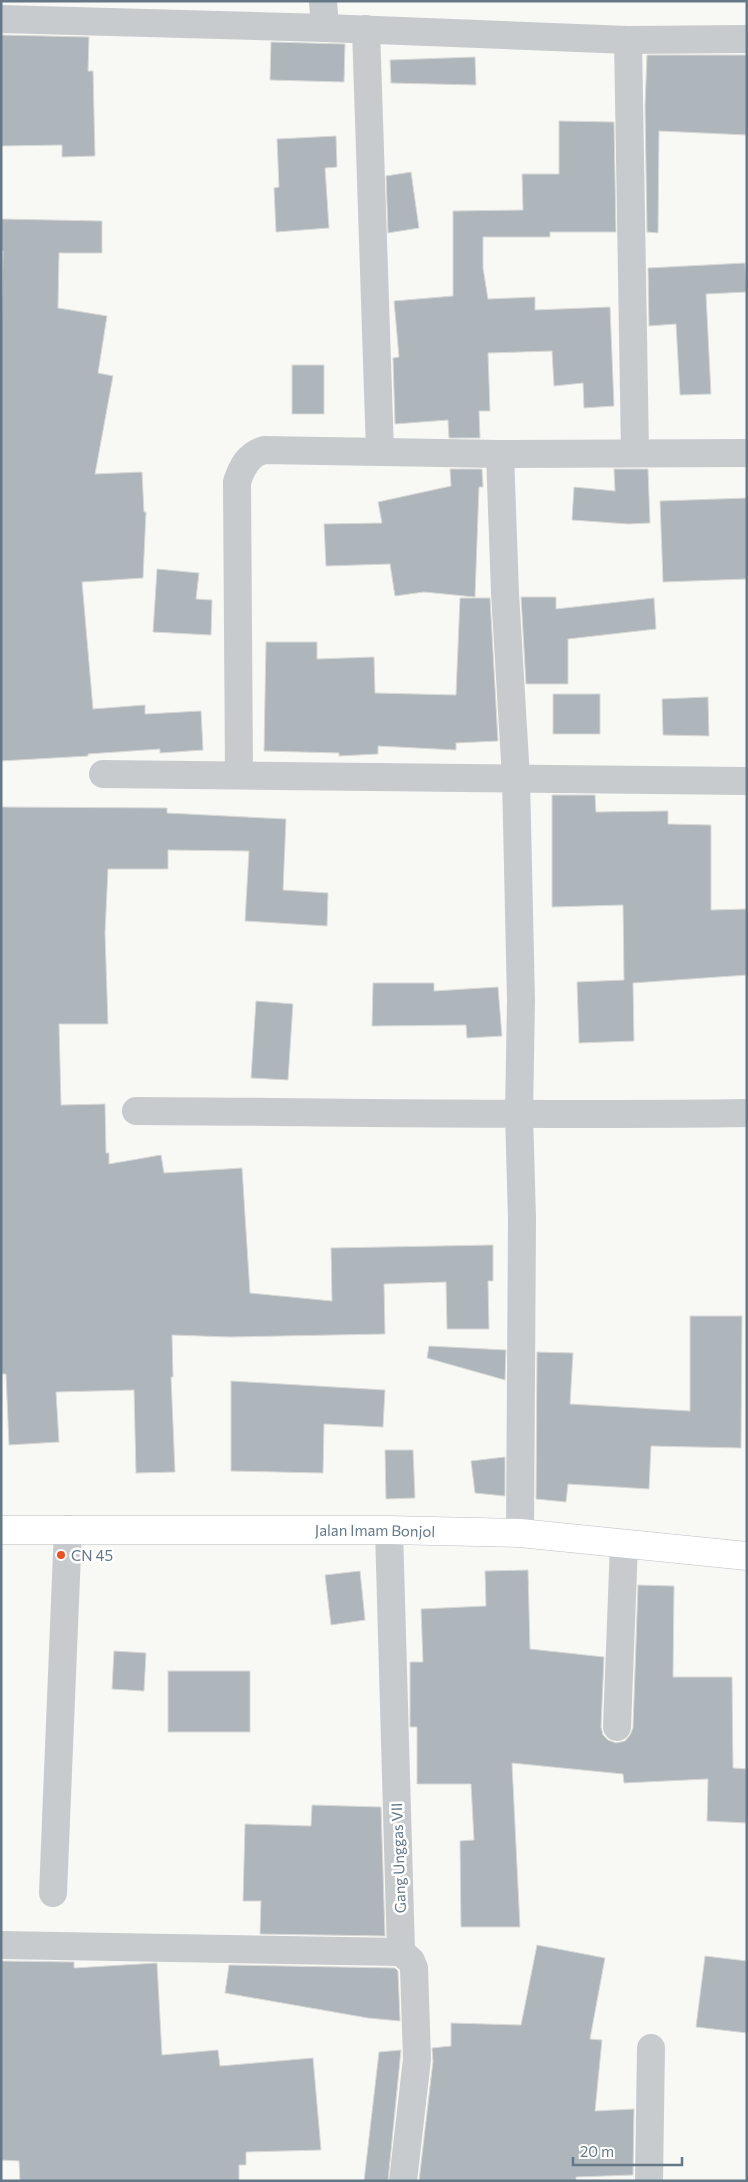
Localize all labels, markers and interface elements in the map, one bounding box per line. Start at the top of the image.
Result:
street label: Jalan Imam Bonjol [315,1521,435,1540]
place label: CN 45 [71,1546,113,1564]
marker: CN 45 [55,1549,67,1561]
street label: Gang Unggas VII [387,1803,409,1913]
scale bar [573,2134,682,2166]
text: 20 m [580,2142,614,2160]

